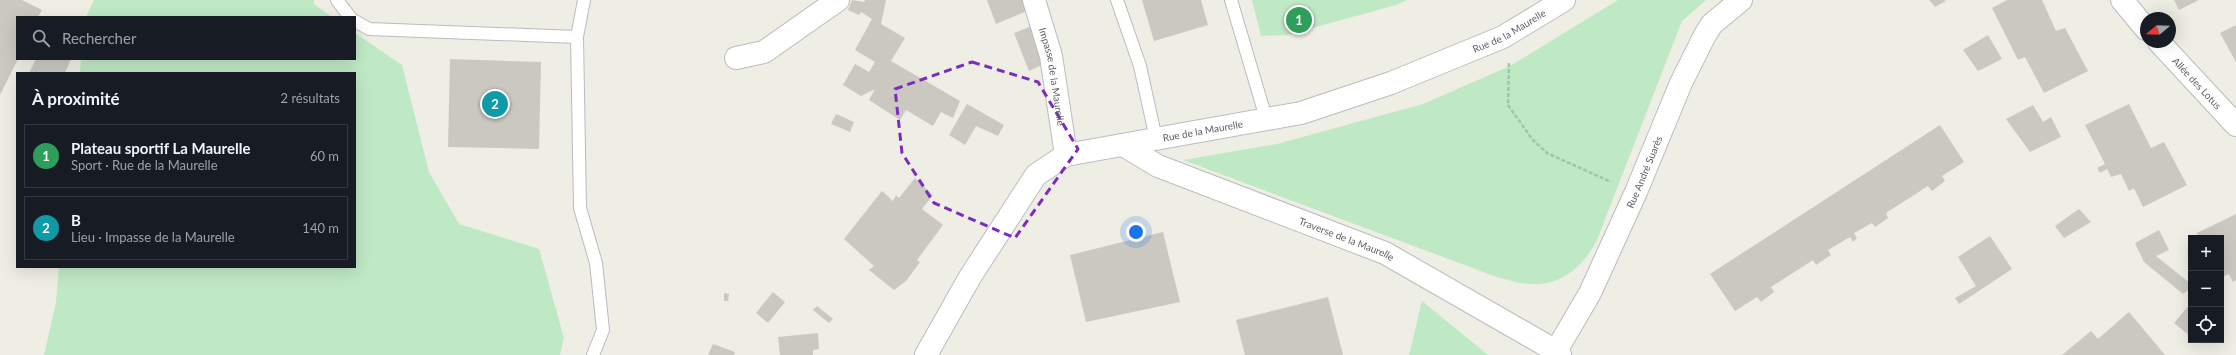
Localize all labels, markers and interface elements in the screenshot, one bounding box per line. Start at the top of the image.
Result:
pin: 1 [1286,5,1312,35]
street label: Rue de la Maurelle [1471,7,1548,55]
north arrow [2140,12,2176,48]
search box [16,16,356,60]
street label: Impasse de la Maurelle [1037,26,1067,127]
icon: search [30,27,52,49]
text: Rechercher [62,29,136,47]
street label: Allée des Lotus [2170,55,2224,111]
text: À proximité [32,88,120,109]
pin: 2 [482,89,508,119]
text: 2 résultats [281,90,340,106]
street label: Rue de la Maurelle [1162,118,1244,144]
street label: Rue André Suarès [1624,134,1665,210]
text: Plateau sportif La Maurelle [71,139,250,157]
text: 1 [42,148,50,164]
text: 60 m [310,148,339,164]
text: Sport · Rue de la Maurelle [71,157,218,173]
text: B [71,211,81,229]
street label: Traverse de la Maurelle [1297,215,1396,263]
text: 2 [42,220,50,236]
text: 140 m [302,220,339,236]
your location [1126,222,1146,242]
text: Lieu · Impasse de la Maurelle [71,229,235,245]
map controls [2188,235,2224,343]
button: + [2188,235,2224,271]
button: − [2188,271,2224,307]
button: locate [2188,307,2224,343]

